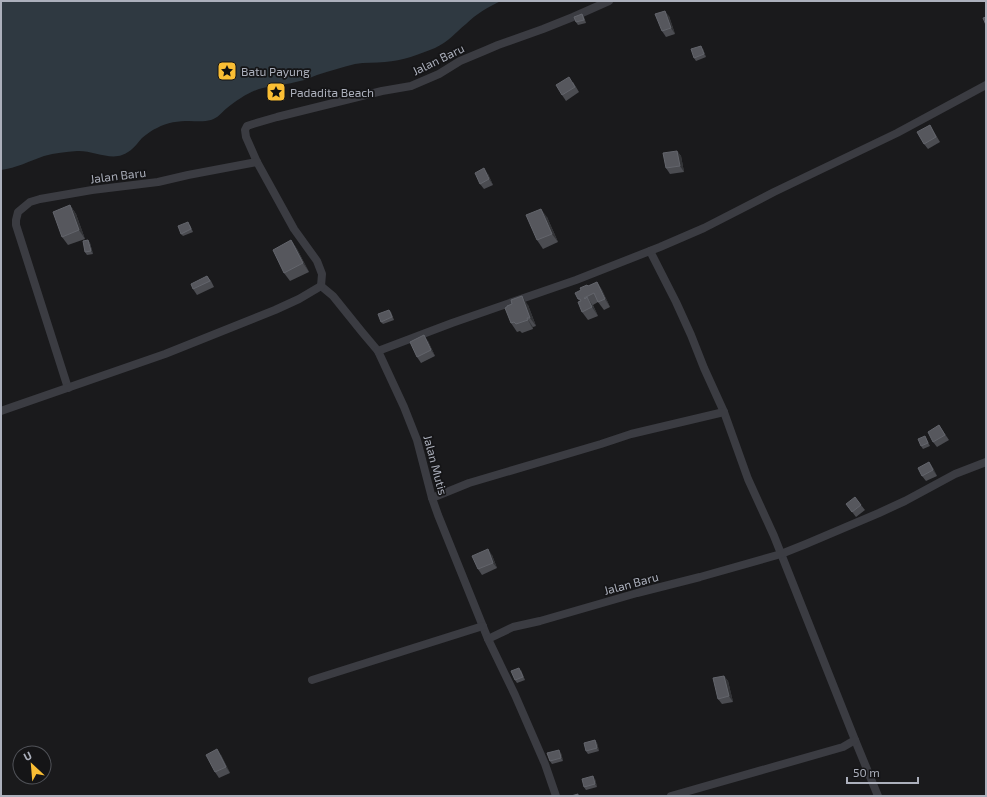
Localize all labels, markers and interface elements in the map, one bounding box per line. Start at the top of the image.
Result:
street label: Jalan Baru [410,40,466,78]
place icon: Batu Payung [216,60,238,82]
place label: Batu Payung [241,64,310,78]
place icon: Padadita Beach [265,81,287,103]
place label: Padadita Beach [290,85,374,99]
street label: Jalan Baru [89,165,147,185]
street label: Jalan Mutis [421,433,451,497]
street label: Jalan Baru [602,569,660,597]
north arrow [12,745,52,785]
text: U [21,748,34,763]
scale bar [847,759,918,785]
text: 50 m [853,765,880,779]

